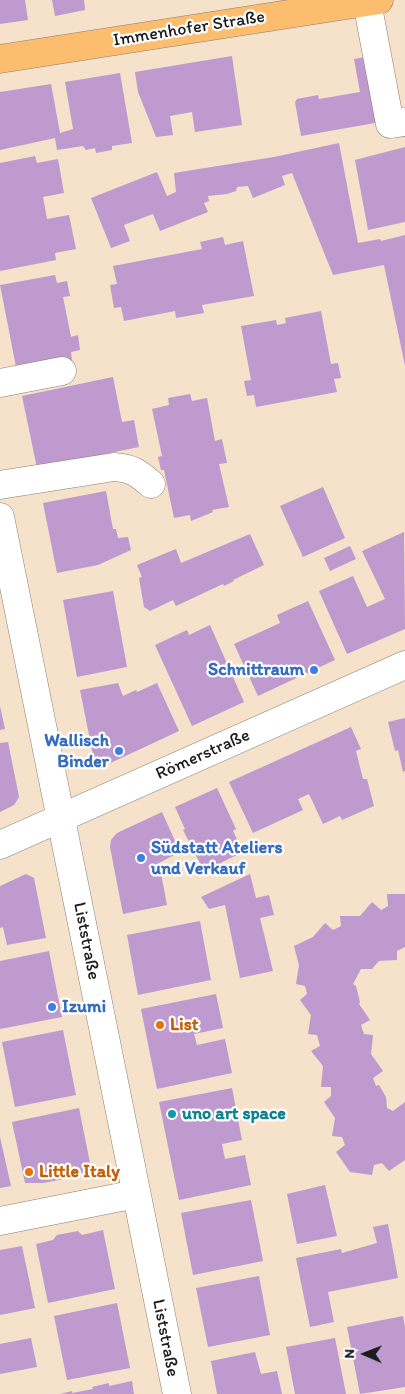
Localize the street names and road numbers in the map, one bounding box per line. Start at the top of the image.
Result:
street label: Immenhofer Straße [112,6,266,52]
street label: Römerstraße [153,725,253,785]
street label: Liststraße [68,900,104,982]
street label: Liststraße [147,1297,183,1379]

